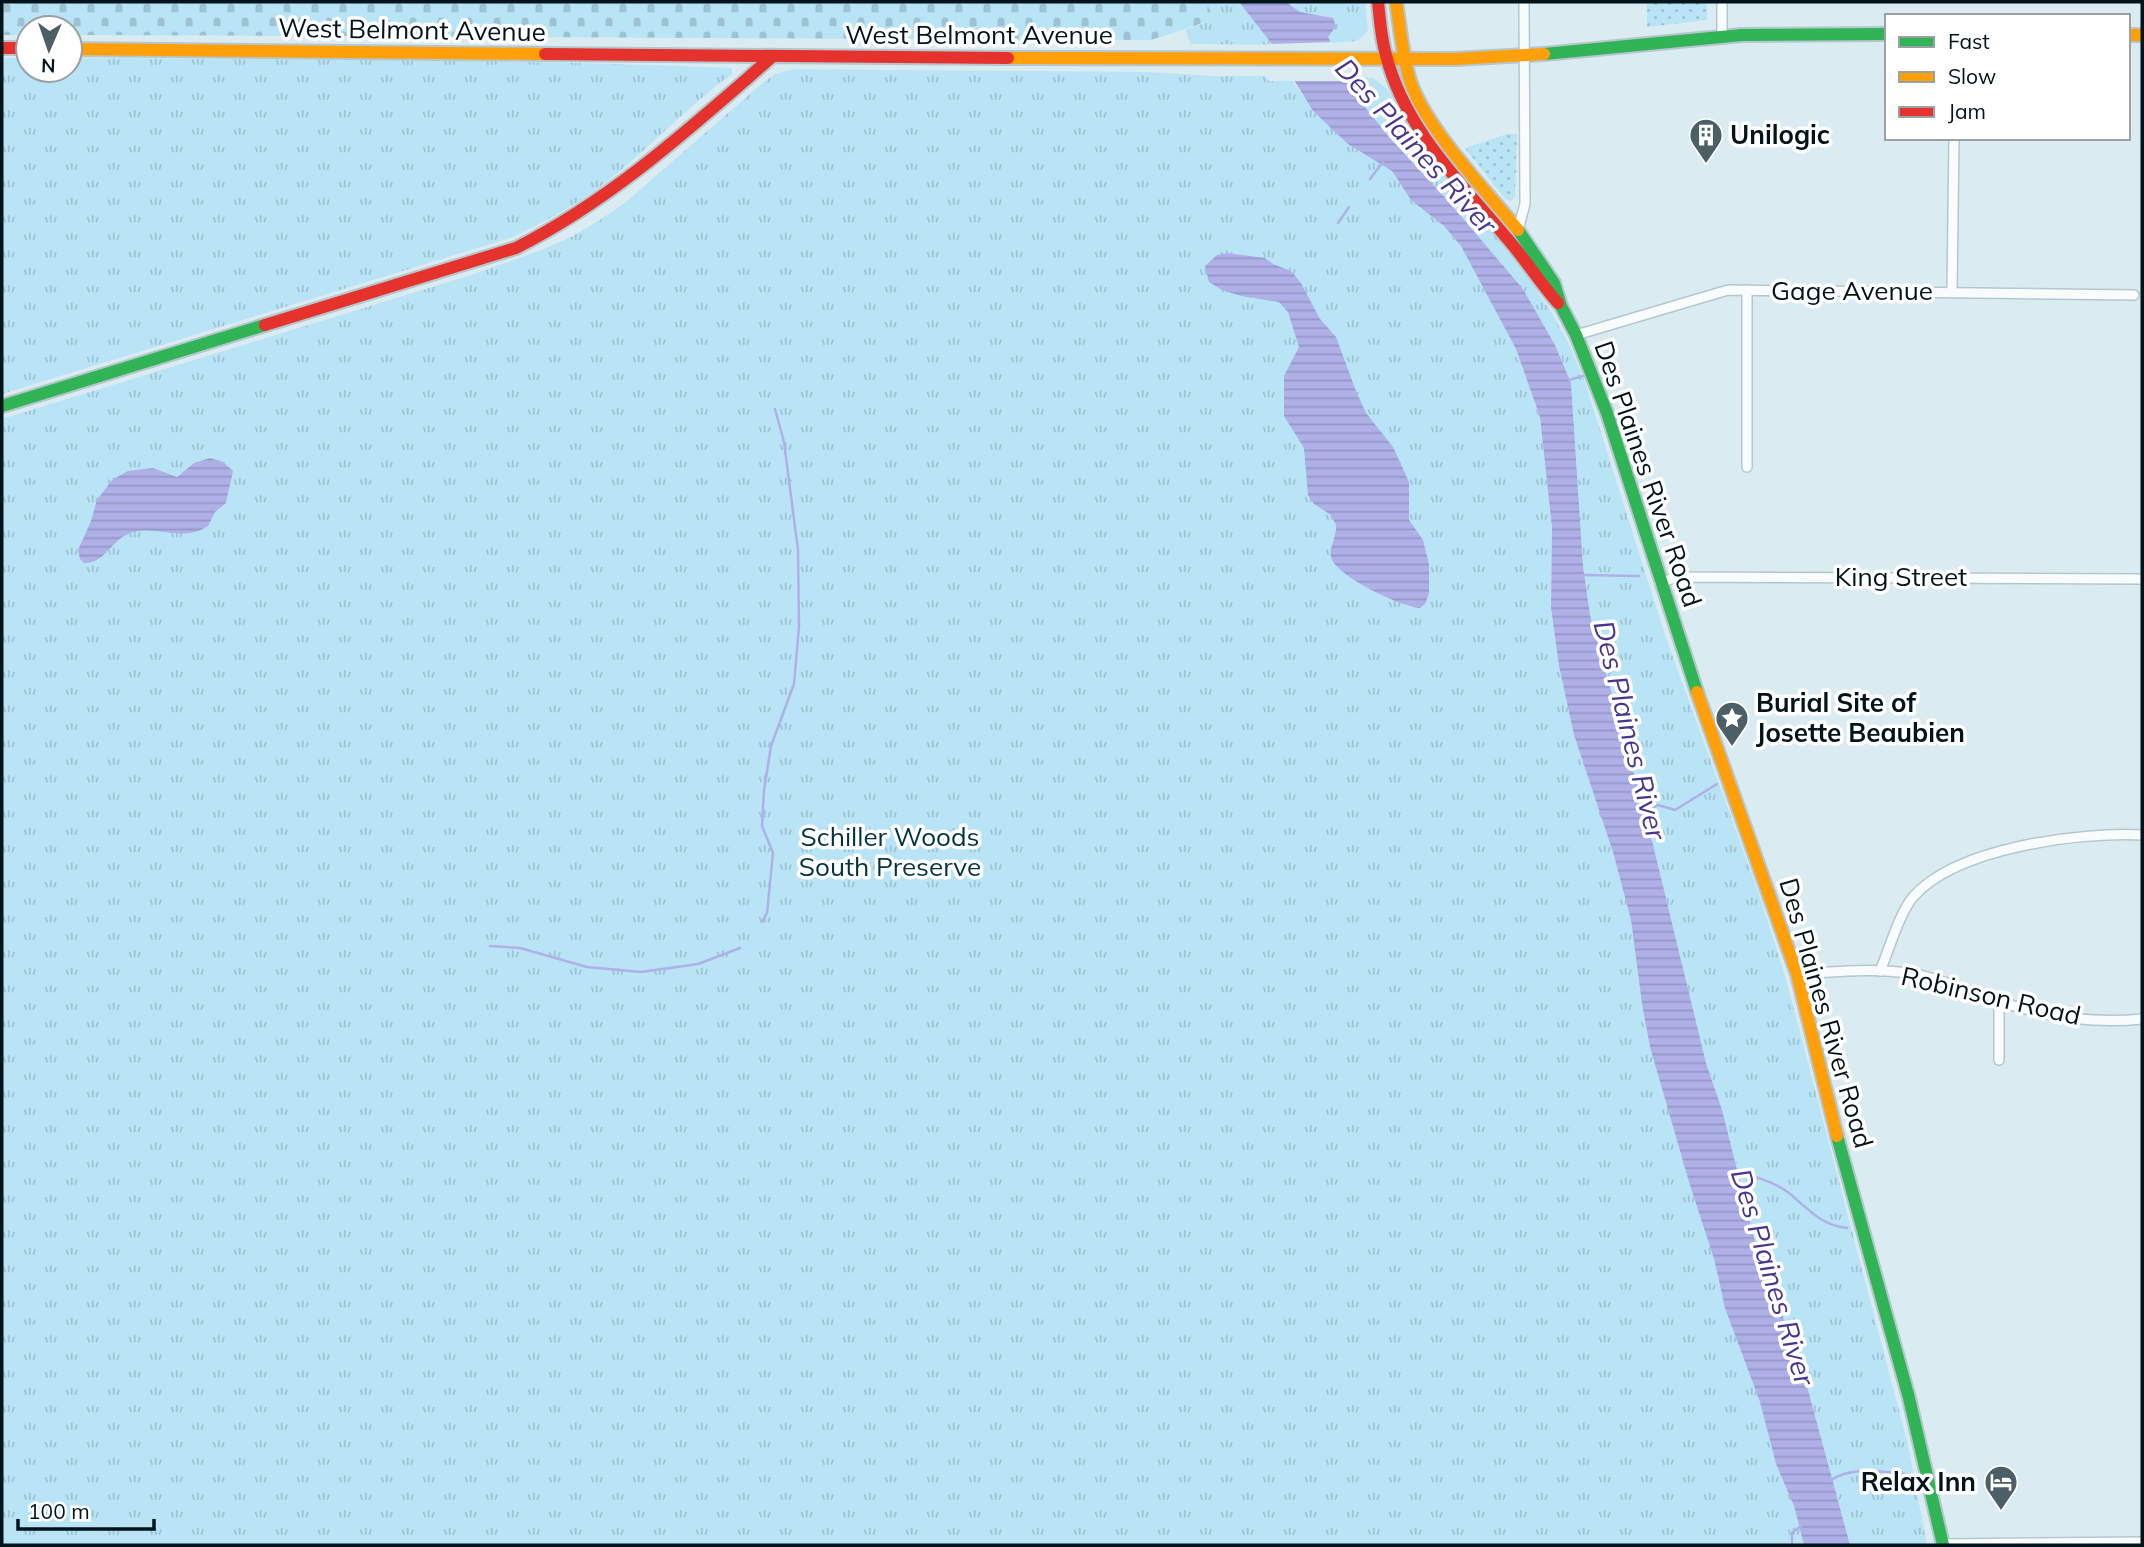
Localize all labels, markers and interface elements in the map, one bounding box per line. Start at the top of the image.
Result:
street label: West Belmont Avenue [278,11,546,48]
north arrow [14,14,84,84]
legend [1885,14,2130,140]
street label: West Belmont Avenue [845,18,1113,51]
text: Fast [1948,28,1990,54]
water label: Des Plaines River [1328,50,1506,242]
text: N [41,54,56,78]
text: Slow [1948,63,1996,89]
text: Jam [1948,98,1986,124]
building icon: Unilogic [1687,116,1725,165]
place label: Unilogic [1730,118,1830,151]
street label: Gage Avenue [1771,274,1933,307]
street label: Des Plaines River Road [1587,337,1710,611]
street label: King Street [1835,560,1967,593]
water label: Des Plaines River [1586,617,1675,845]
place label: Burial Site of Josette Beaubien [1756,686,1965,749]
place icon: Burial Site of Josette Beaubien [1713,699,1751,748]
park label: Schiller Woods South Preserve [799,820,981,883]
street label: Des Plaines River Road [1772,874,1881,1152]
street label: Robinson Road [1898,959,2084,1032]
water label: Des Plaines River [1724,1164,1824,1391]
hotel icon: Relax Inn [1982,1463,2020,1512]
place label: Relax Inn [1861,1465,1976,1498]
scale bar [18,1488,154,1532]
text: 100 m [28,1498,90,1524]

